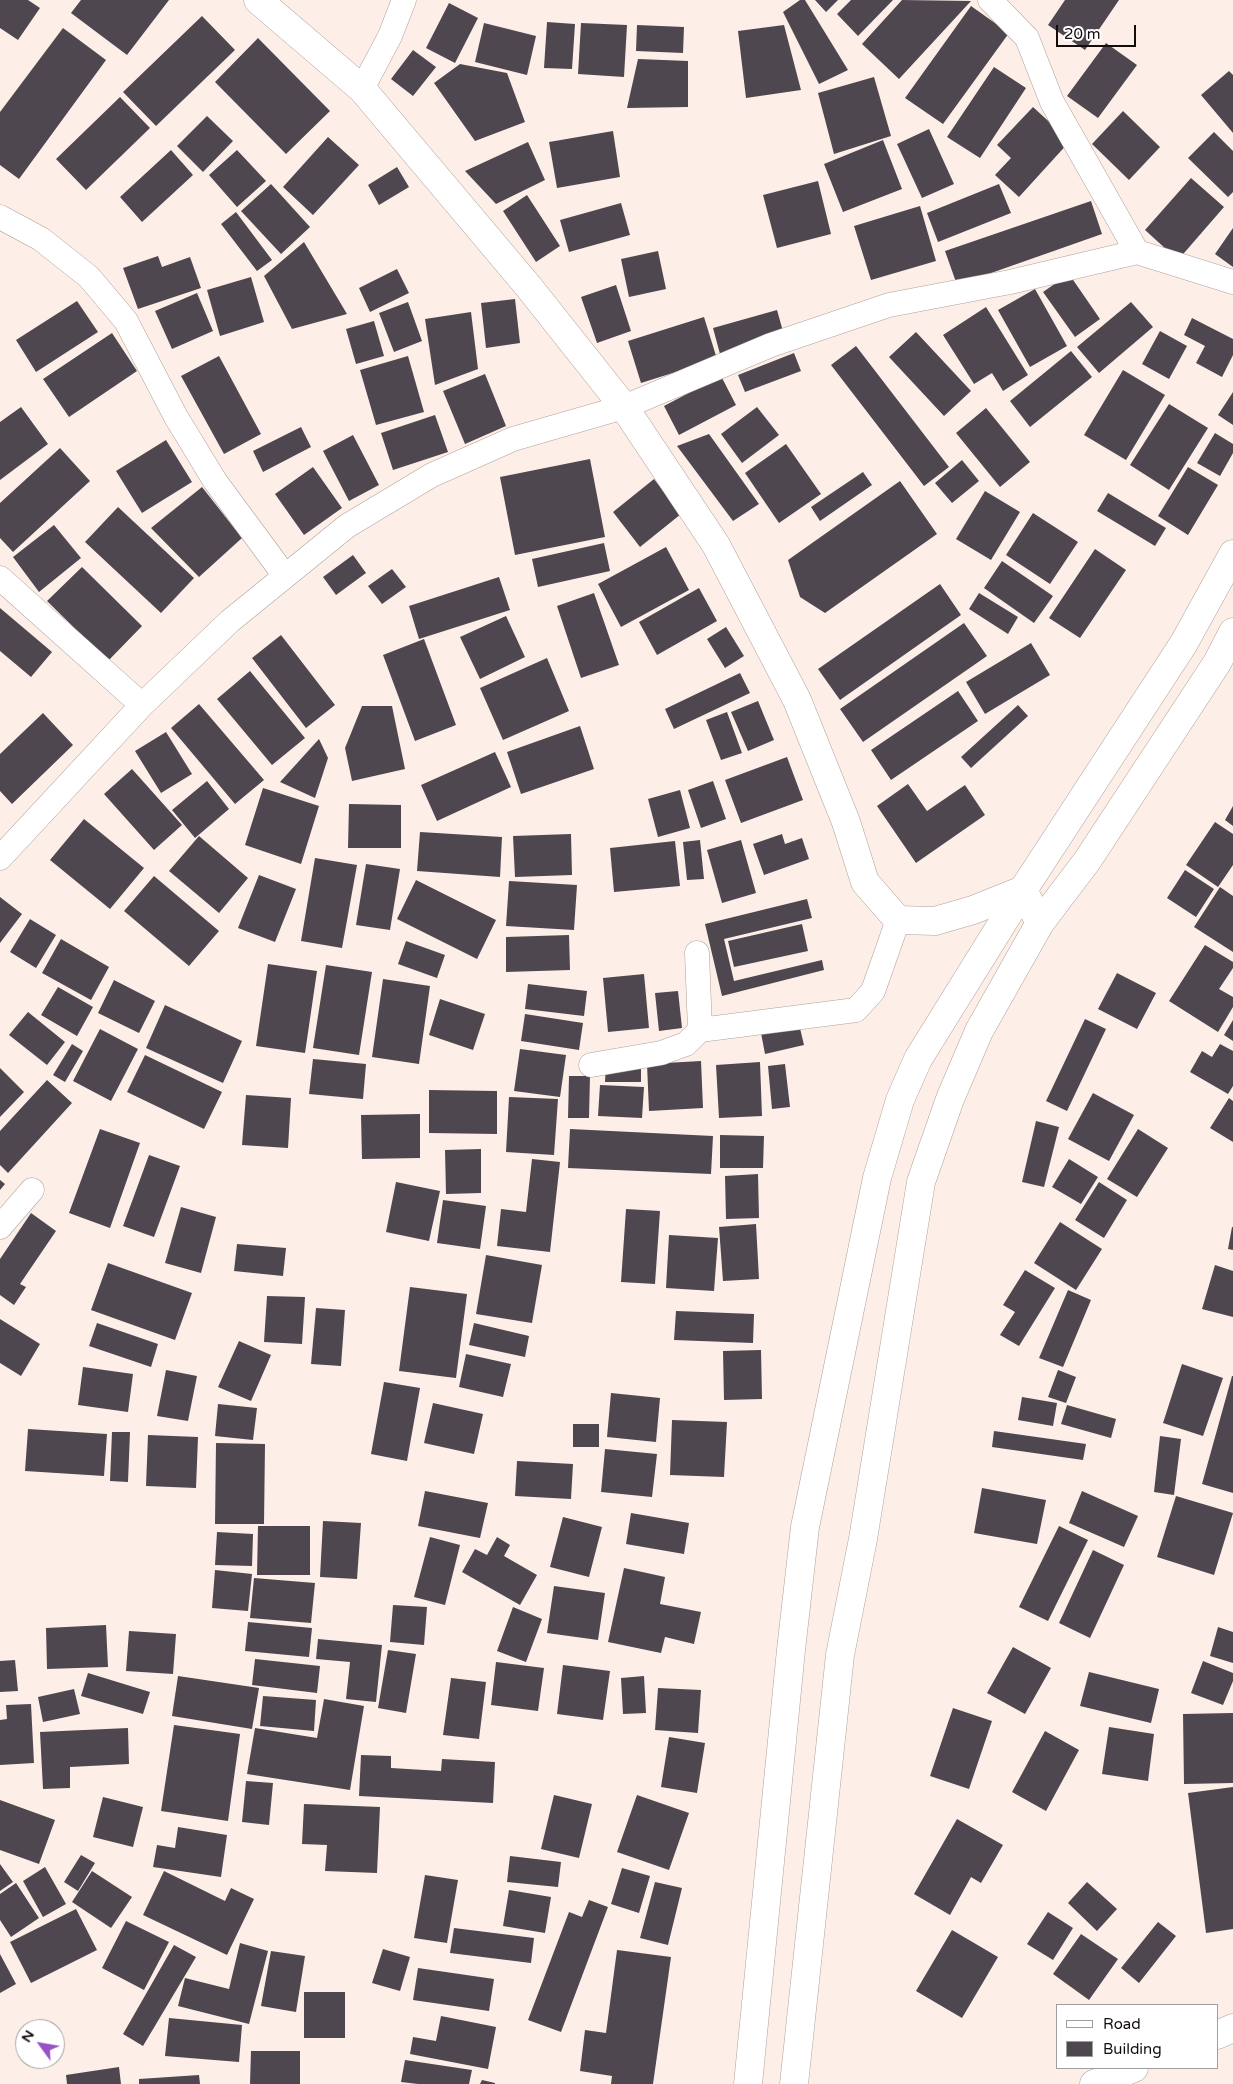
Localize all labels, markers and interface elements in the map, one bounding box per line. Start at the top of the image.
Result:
scale bar [1058,15,1138,47]
text: 20 m [1064,25,1101,43]
legend [1056,2004,1218,2069]
text: Road [1103,2015,1141,2033]
north arrow [15,2019,65,2069]
text: N [18,2027,38,2046]
text: Building [1103,2040,1162,2058]

